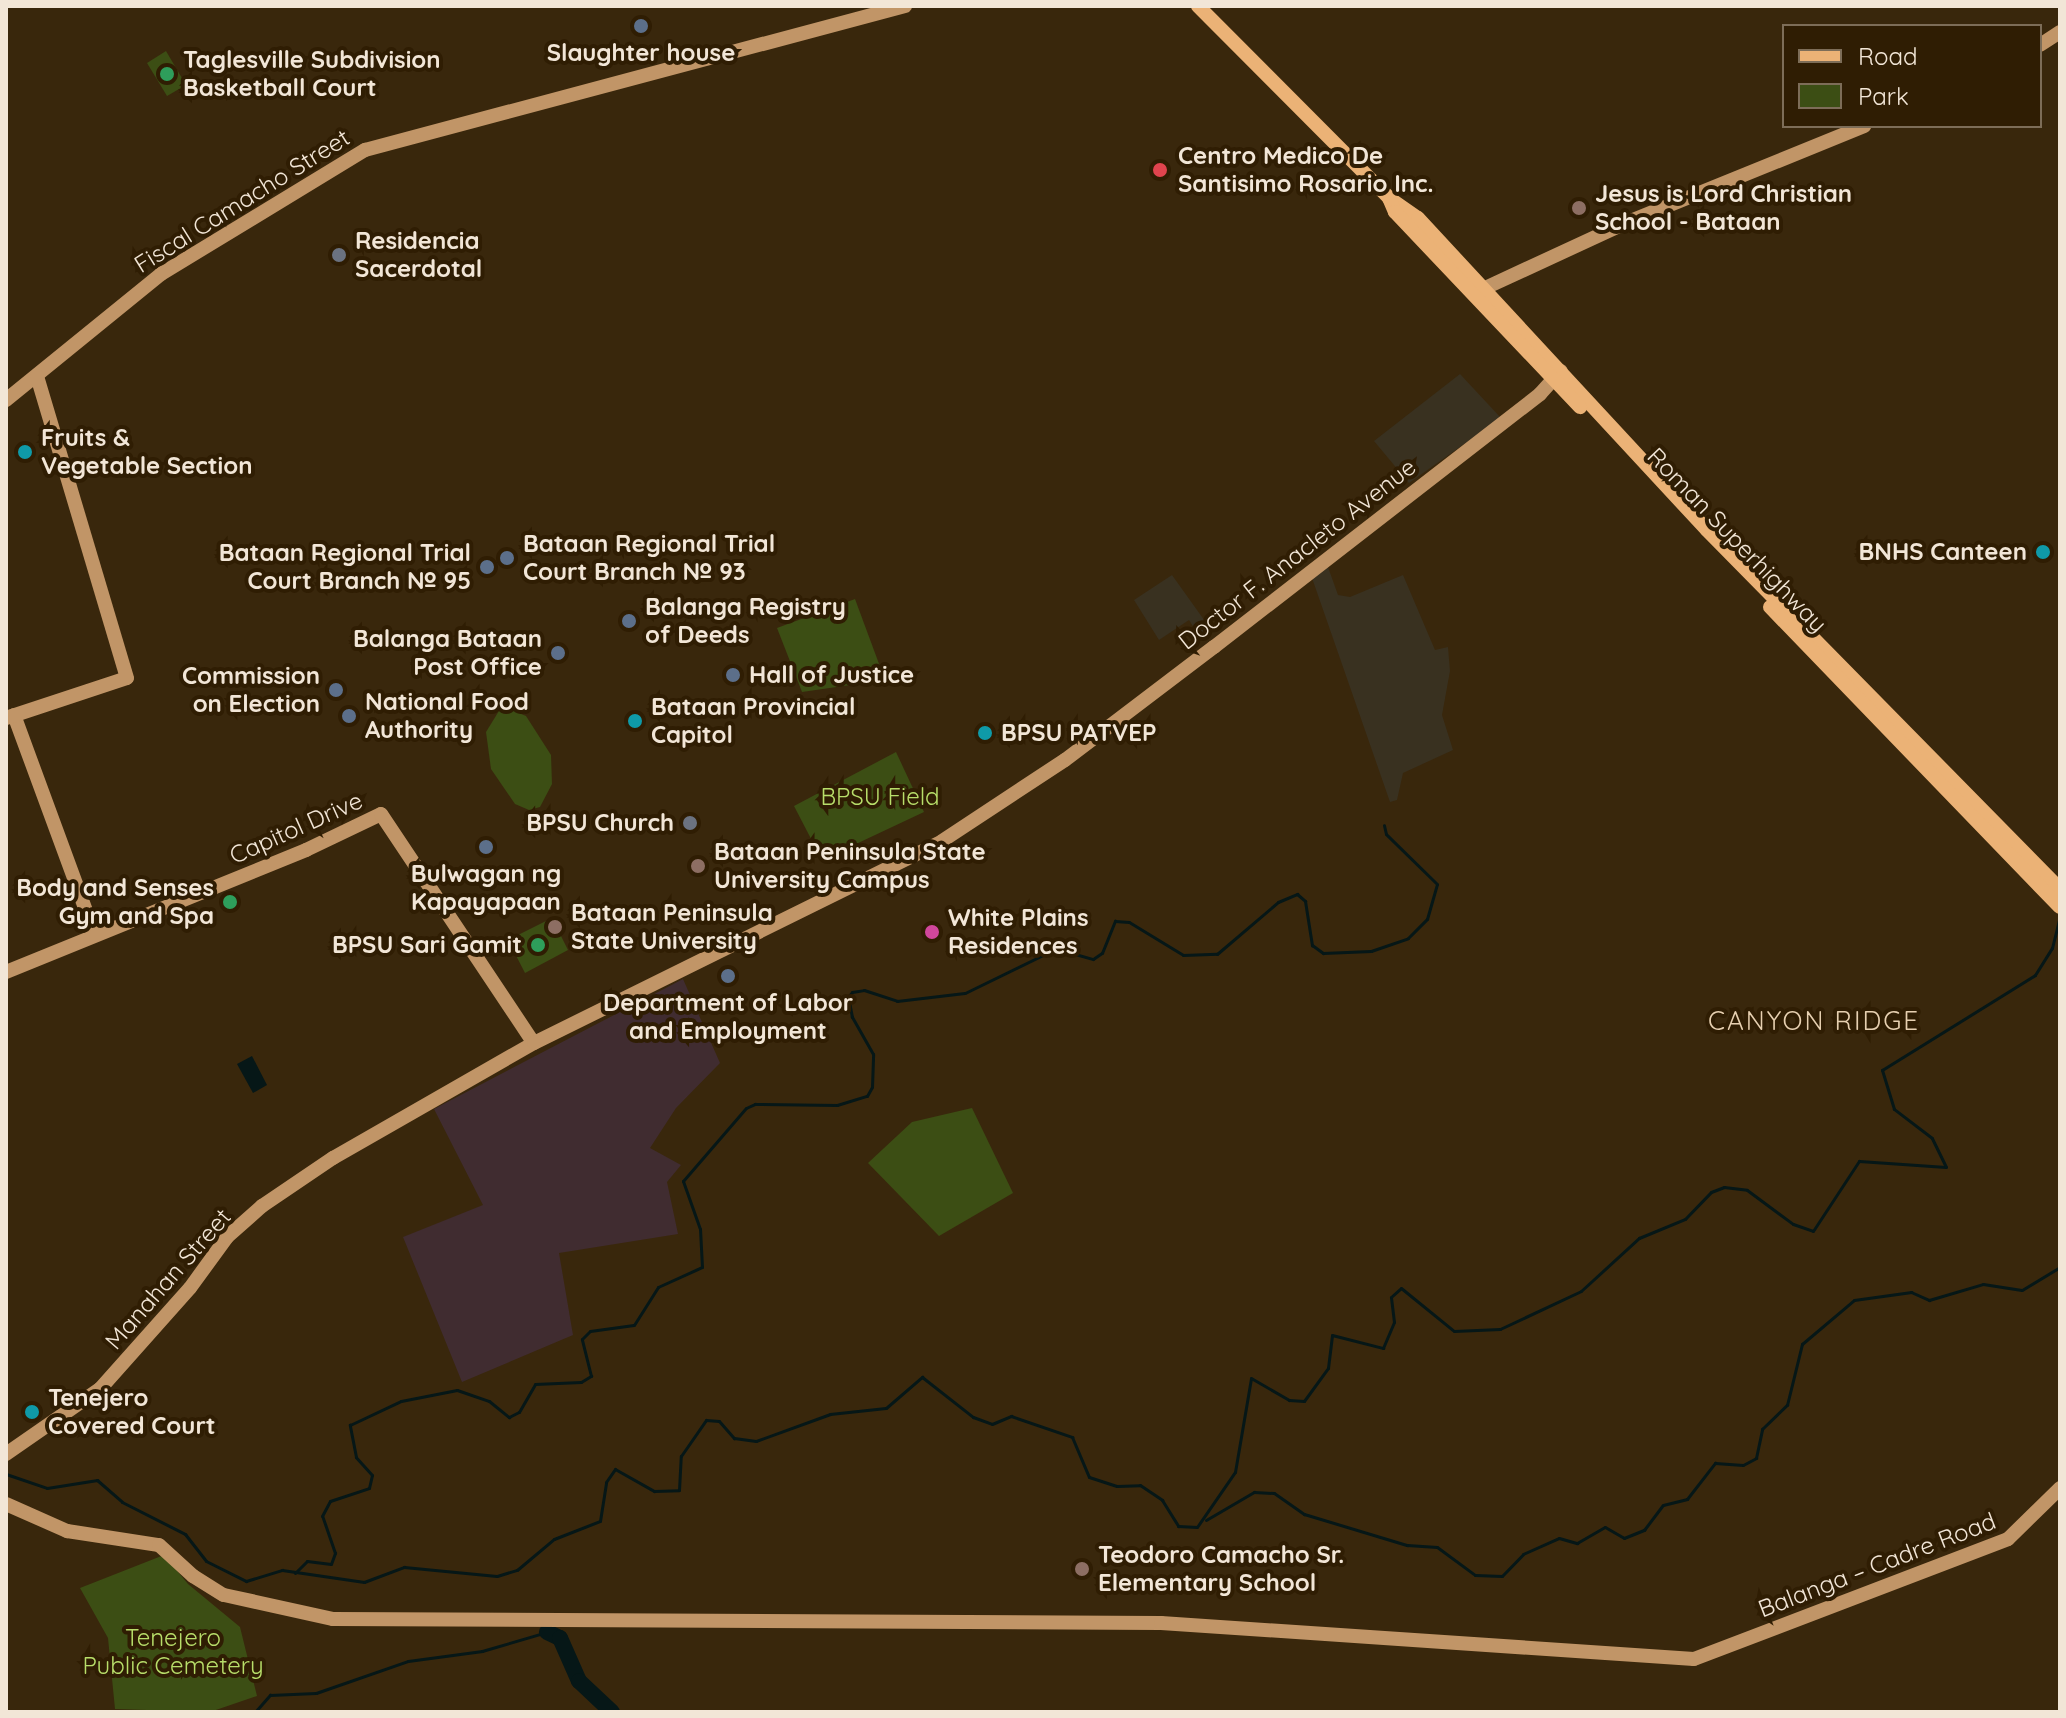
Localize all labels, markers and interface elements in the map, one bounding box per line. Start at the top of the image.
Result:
marker: Slaughter house [632,17,650,35]
legend [1782,24,2042,128]
place label: Slaughter house [547,39,735,67]
text: Road [1858,41,1918,71]
place label: Taglesville Subdivision Basketball Court [183,46,441,102]
marker: Taglesville Subdivision Basketball Court [158,65,176,83]
text: Park [1858,81,1909,111]
street label: Fiscal Camacho Street [129,123,355,279]
place label: Centro Medico De Santisimo Rosario Inc. [1178,142,1434,198]
marker: Centro Medico De Santisimo Rosario Inc. [1149,159,1171,181]
place label: Jesus is Lord Christian School - Bataan [1595,180,1852,236]
marker: Jesus is Lord Christian School - Bataan [1570,199,1588,217]
place label: Residencia Sacerdotal [355,227,482,283]
marker: Residencia Sacerdotal [330,246,348,264]
place label: Fruits & Vegetable Section [41,424,253,480]
street label: Roman Superhighway [1641,442,1833,638]
marker: Fruits & Vegetable Section [16,443,34,461]
street label: Doctor F. Anacleto Avenue [1172,452,1422,656]
place label: Bataan Regional Trial Court Branch № 93 [523,530,775,586]
place label: BNHS Canteen [1859,538,2027,566]
place label: Bataan Regional Trial Court Branch № 95 [219,539,471,595]
marker: BNHS Canteen [2034,543,2052,561]
marker: Bataan Regional Trial Court Branch № 93 [498,549,516,567]
marker: Bataan Regional Trial Court Branch № 95 [478,558,496,576]
place label: Balanga Registry of Deeds [645,593,846,649]
marker: Balanga Registry of Deeds [620,612,638,630]
place label: Balanga Bataan Post Office [353,625,542,681]
marker: Balanga Bataan Post Office [549,644,567,662]
place label: Hall of Justice [749,661,914,689]
place label: Commission on Election [182,662,320,718]
marker: Hall of Justice [724,666,742,684]
marker: Commission on Election [327,681,345,699]
place label: National Food Authority [365,688,529,744]
place label: Bataan Provincial Capitol [651,693,855,749]
marker: National Food Authority [340,707,358,725]
marker: Bataan Provincial Capitol [626,712,644,730]
place label: BPSU PATVEP [1001,719,1157,747]
marker: BPSU PATVEP [976,724,994,742]
park label: BPSU Field [820,783,940,811]
street label: Capitol Drive [225,786,367,870]
place label: BPSU Church [526,809,674,837]
marker: BPSU Church [681,814,699,832]
marker: Bulwagan ng Kapayapaan [477,838,495,856]
place label: Bataan Peninsula State University Campus [714,838,986,894]
marker: Bataan Peninsula State University Campus [689,857,707,875]
place label: Bulwagan ng Kapayapaan [411,860,561,916]
place label: Body and Senses Gym and Spa [16,874,214,930]
marker: Body and Senses Gym and Spa [221,893,239,911]
place label: Bataan Peninsula State University [571,899,773,955]
place label: White Plains Residences [948,904,1088,960]
marker: Bataan Peninsula State University [546,918,564,936]
marker: White Plains Residences [923,923,941,941]
place label: BPSU Sari Gamit [332,931,522,959]
marker: BPSU Sari Gamit [529,936,547,954]
marker: Department of Labor and Employment [719,967,737,985]
place label: Department of Labor and Employment [603,989,853,1045]
district label: CANYON RIDGE [1708,1005,1920,1037]
street label: Manahan Street [99,1203,237,1355]
place label: Tenejero Covered Court [48,1384,216,1440]
marker: Tenejero Covered Court [23,1403,41,1421]
street label: Balanga – Cadre Road [1754,1506,2000,1624]
place label: Teodoro Camacho Sr. Elementary School [1098,1541,1344,1597]
marker: Teodoro Camacho Sr. Elementary School [1073,1560,1091,1578]
park label: Tenejero Public Cemetery [82,1624,264,1680]

